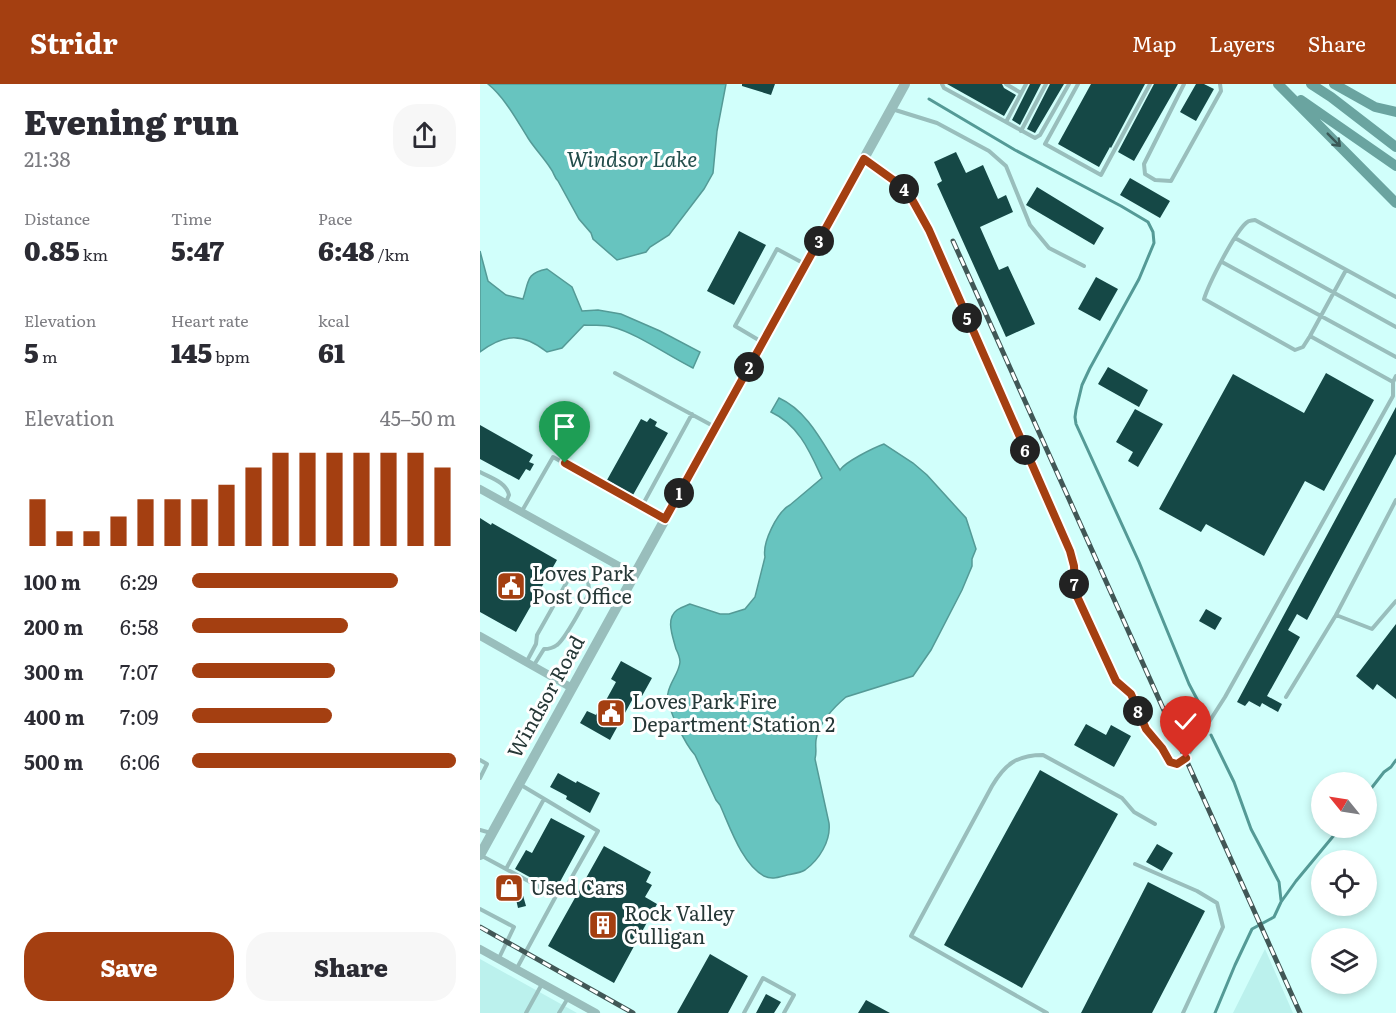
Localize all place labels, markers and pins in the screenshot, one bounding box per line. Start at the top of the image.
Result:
pin: 4 [889,174,919,204]
pin: 3 [804,226,834,256]
pin: 5 [952,303,982,333]
pin: 2 [734,352,764,382]
pin [539,401,590,463]
pin: 6 [1010,435,1040,465]
pin: 1 [664,478,694,508]
place label: Loves Park Post Office [532,557,635,610]
pin: 7 [1059,569,1089,599]
public building icon: Loves Park Post Office [495,570,527,602]
place label: Loves Park Fire Department Station 2 [632,685,835,738]
pin: 8 [1123,696,1153,726]
pin [1160,696,1211,758]
public building icon: Loves Park Fire Department Station 2 [595,697,627,729]
place label: Used Cars [530,871,624,901]
shop icon: Used Cars [493,872,525,904]
place label: Rock Valley Culligan [624,897,735,950]
building icon: Rock Valley Culligan [587,909,619,941]

